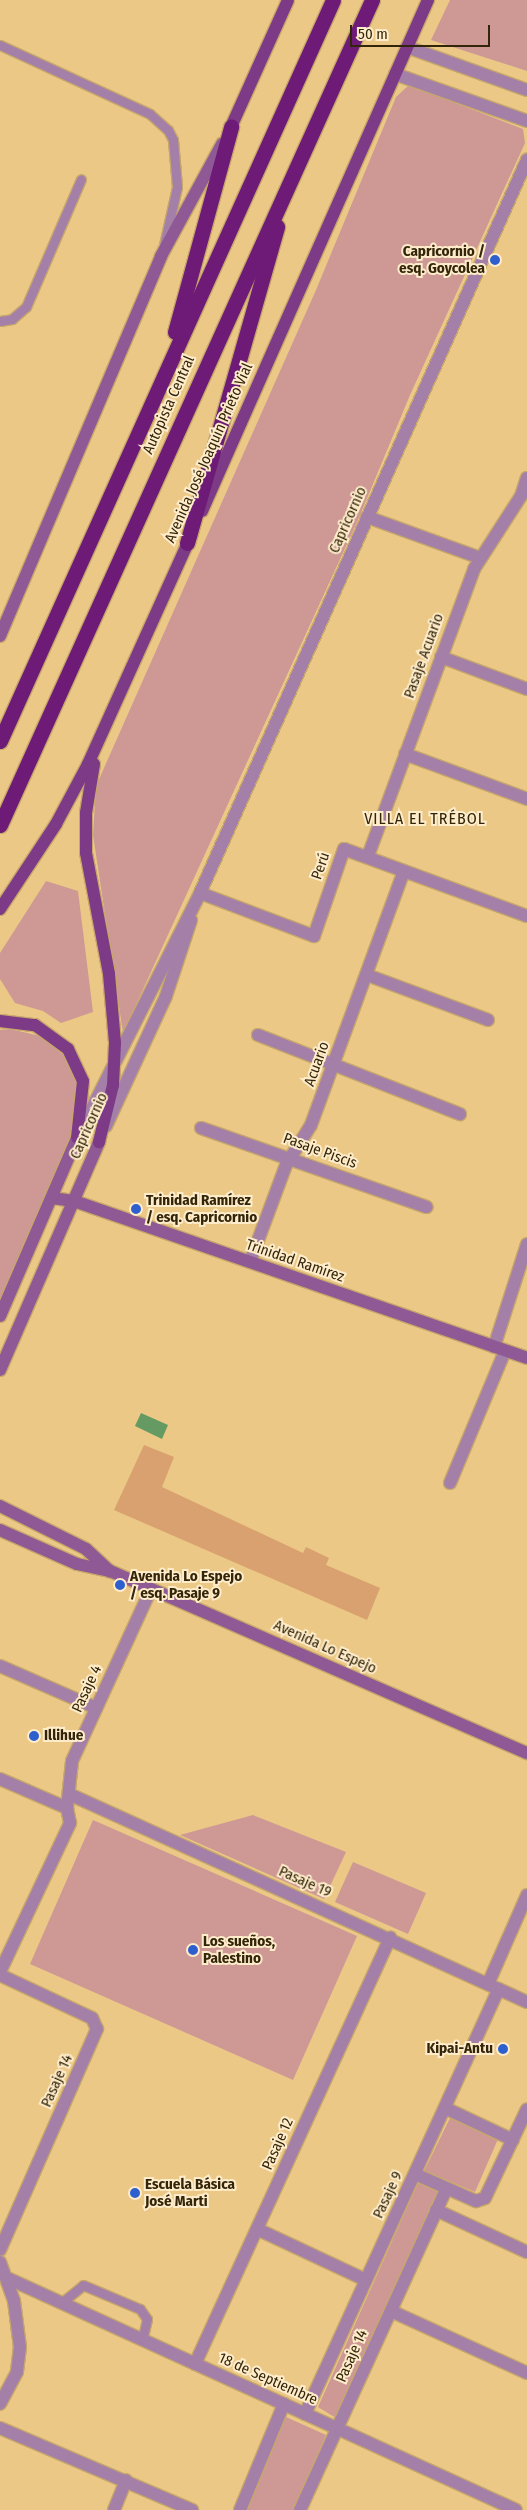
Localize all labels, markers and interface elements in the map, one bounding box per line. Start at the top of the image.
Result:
scale bar [352,15,492,47]
text: 50 m [358,25,388,43]
place label: Capricornio / esq. Goycolea [399,242,485,277]
marker: Capricornio / esq. Goycolea [489,254,501,266]
street label: Autopista Central [139,353,199,457]
street label: Avenida José Joaquín Prieto Vial [161,360,257,546]
street label: Capricornio [325,484,371,556]
street label: Pasaje Acuario [400,611,448,701]
district label: VILLA EL TRÉBOL [362,809,488,829]
street label: Perú [308,850,334,882]
street label: Acuario [301,1039,333,1089]
street label: Capricornio [66,1090,112,1162]
street label: Pasaje Piscis [281,1129,359,1173]
place label: Trinidad Ramírez / esq. Capricornio [146,1191,257,1226]
marker: Trinidad Ramírez / esq. Capricornio [130,1203,142,1215]
street label: Trinidad Ramírez [243,1236,347,1286]
place label: Avenida Lo Espejo / esq. Pasaje 9 [130,1567,242,1602]
marker: Avenida Lo Espejo / esq. Pasaje 9 [114,1579,126,1591]
street label: Avenida Lo Espejo [271,1616,379,1678]
street label: Pasaje 4 [68,1663,106,1715]
place label: Illihue [44,1727,83,1745]
marker: Illihue [28,1730,40,1742]
street label: Pasaje 19 [276,1862,334,1902]
place label: Los sueños, Palestino [203,1932,275,1967]
marker: Los sueños, Palestino [187,1944,199,1956]
place label: Kipai-Antu [426,2040,493,2058]
marker: Kipai-Antu [497,2043,509,2055]
street label: Pasaje 14 [37,2052,77,2110]
street label: Pasaje 12 [259,2115,297,2173]
street label: Pasaje 9 [369,2169,407,2221]
place label: Escuela Básica José Marti [145,2175,235,2210]
marker: Escuela Básica José Marti [129,2187,141,2199]
street label: Pasaje 14 [332,2327,372,2385]
street label: 18 de Septiembre [216,2349,320,2409]

